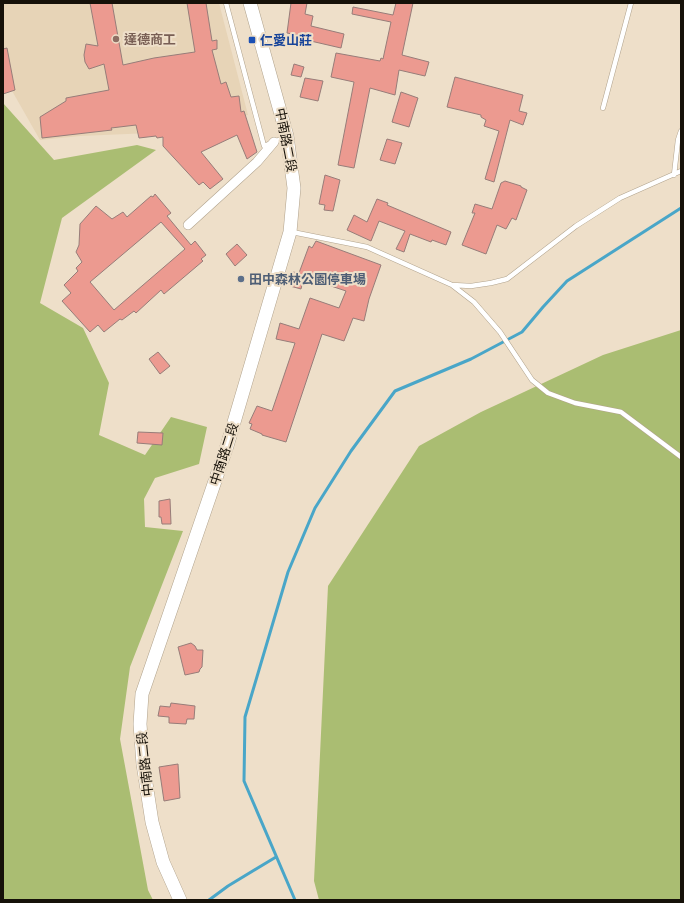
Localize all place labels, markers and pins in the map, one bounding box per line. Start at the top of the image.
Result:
place label: 達德商工 [124,32,176,47]
place label: 仁愛山莊 [260,33,312,48]
marker: 達德商工 [111,34,121,44]
marker: 仁愛山莊 [247,35,257,45]
place label: 田中森林公園停車場 [249,272,366,287]
marker: 田中森林公園停車場 [236,274,246,284]

